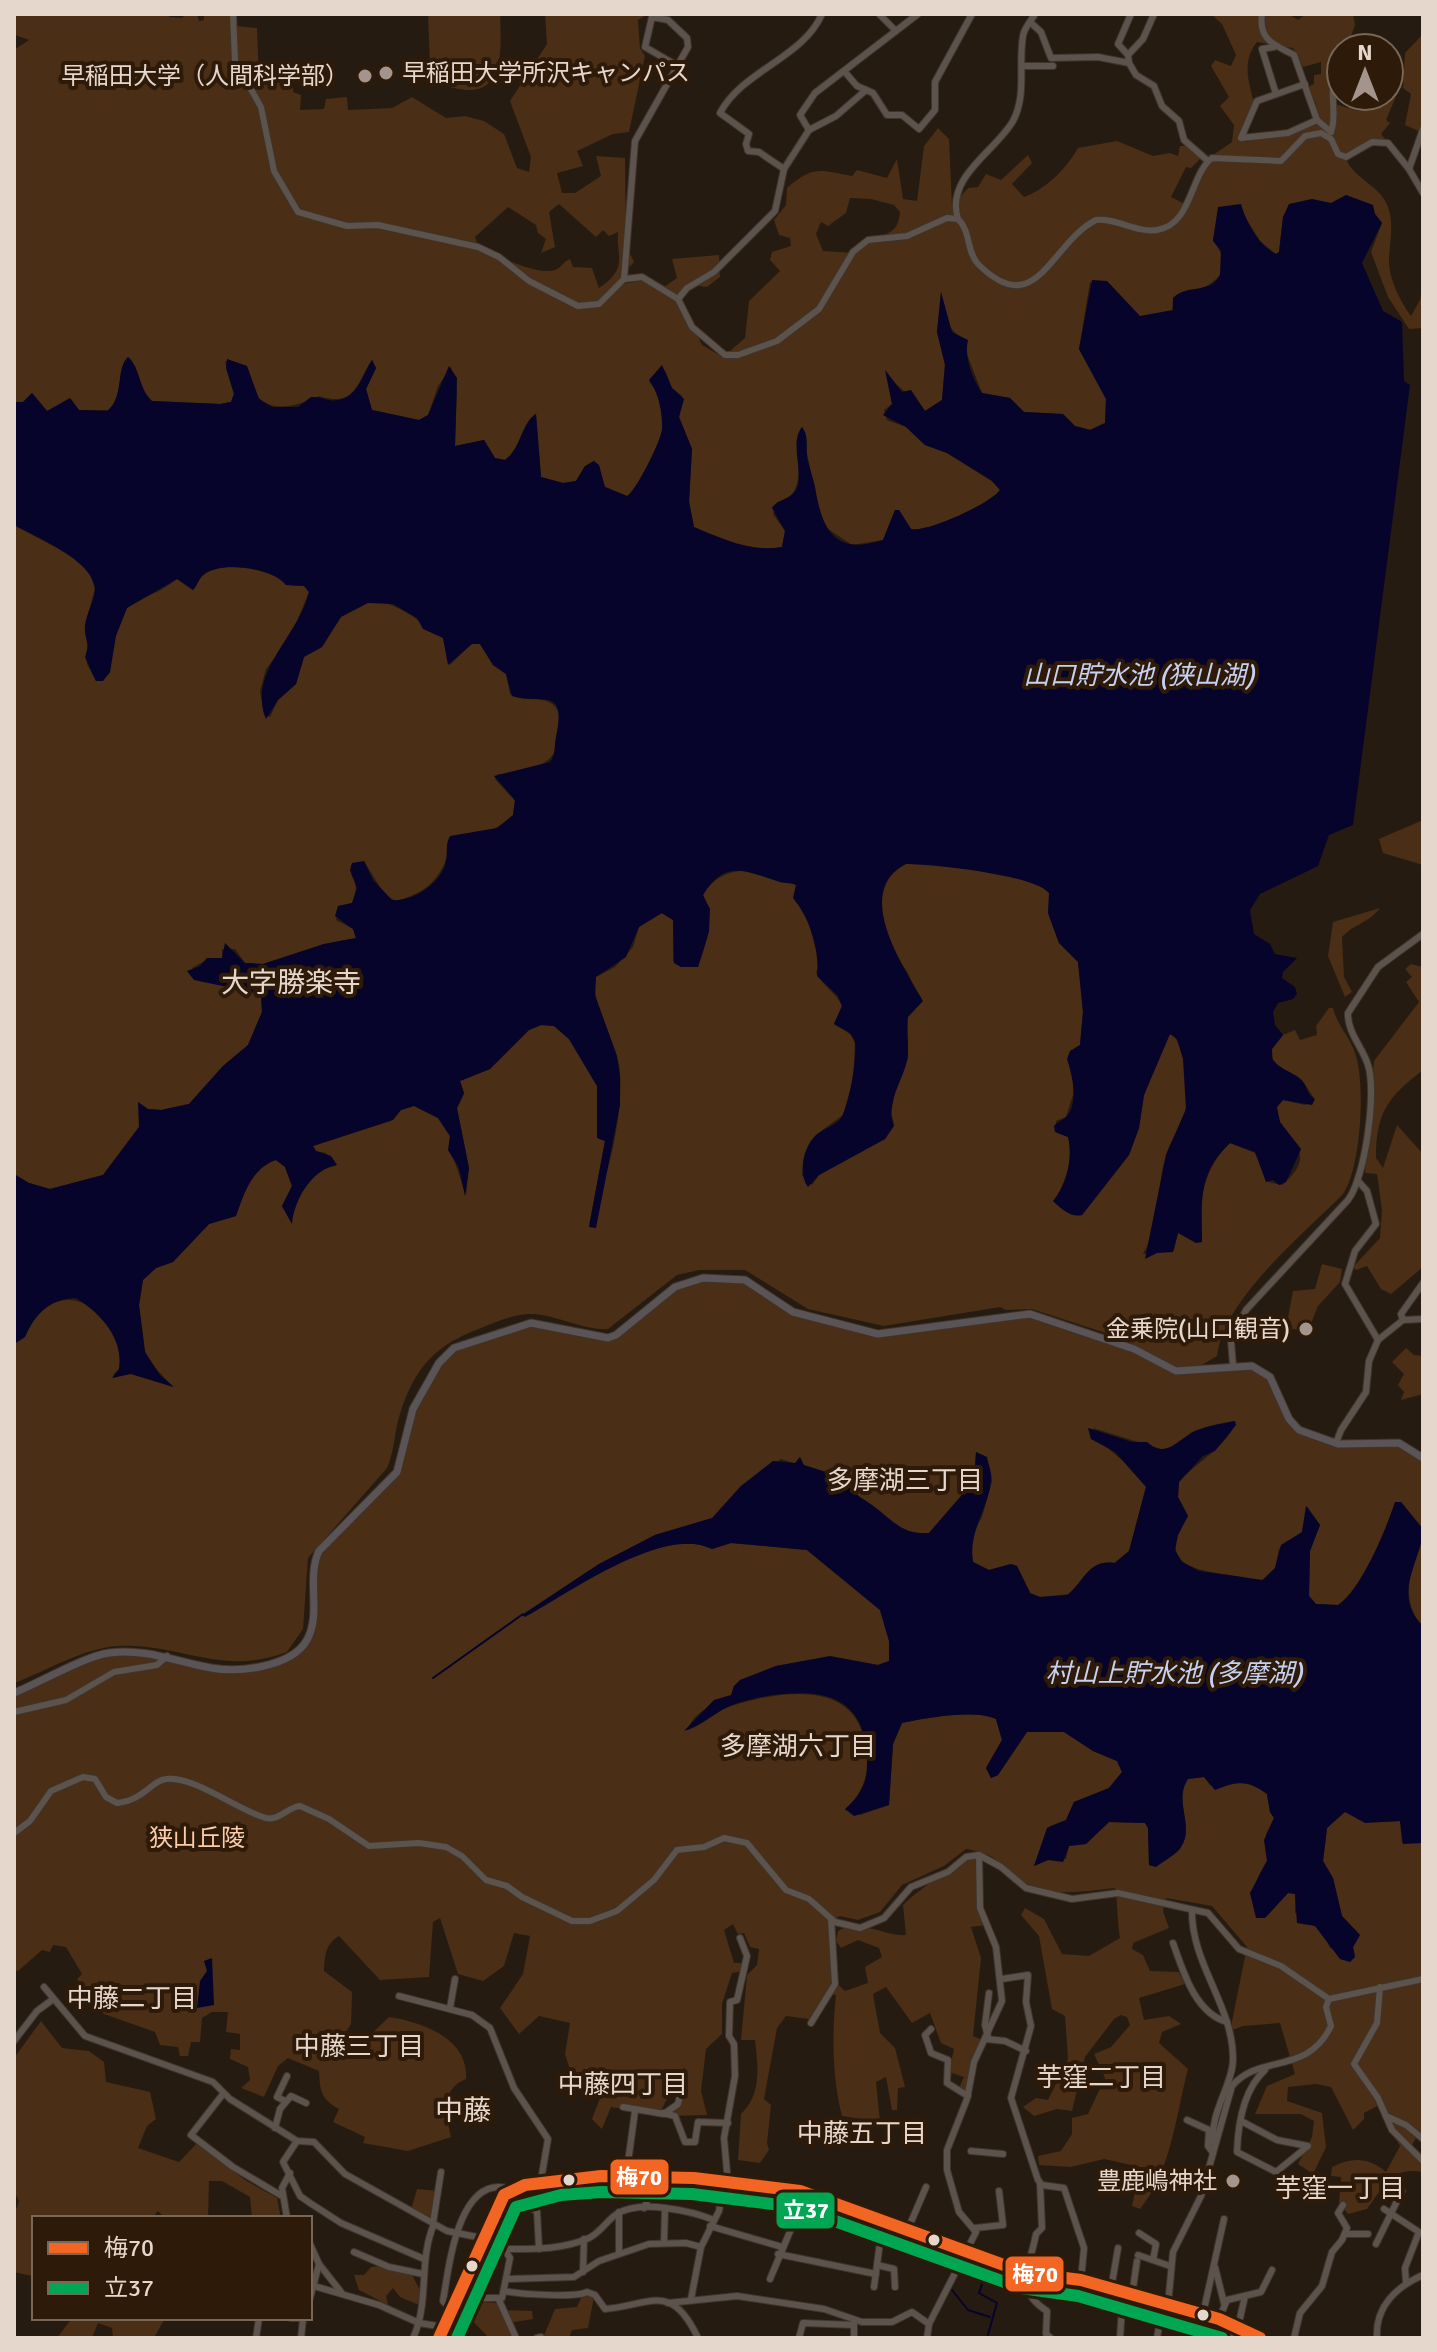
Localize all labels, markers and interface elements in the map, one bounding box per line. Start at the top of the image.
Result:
north arrow [1325,32,1405,112]
text: N [1357,39,1373,66]
place label: 早稲田大学所沢キャンパス [402,58,690,88]
place label: 早稲田大学（人間科学部） [61,61,349,91]
marker: 早稲田大学所沢キャンパス [377,64,395,82]
marker: 早稲田大学（人間科学部） [356,67,374,85]
water label: 山口貯水池 (狭山湖) [1024,660,1256,692]
district label: 大字勝楽寺 [221,966,361,1000]
place label: 金乗院(山口観音) [1106,1314,1290,1344]
marker: 金乗院(山口観音) [1297,1320,1315,1338]
district label: 多摩湖三丁目 [827,1465,983,1497]
water label: 村山上貯水池 (多摩湖) [1046,1658,1304,1690]
district label: 多摩湖六丁目 [720,1731,876,1763]
park label: 狭山丘陵 [149,1823,245,1853]
district label: 中藤二丁目 [67,1983,197,2015]
district label: 中藤三丁目 [294,2031,424,2063]
district label: 芋窪二丁目 [1036,2062,1166,2094]
district label: 中藤四丁目 [558,2069,688,2101]
district label: 中藤 [435,2094,491,2128]
district label: 中藤五丁目 [797,2118,927,2150]
line badge: 梅70 [609,2158,670,2196]
text: 梅70 [616,2164,662,2191]
place label: 豊鹿嶋神社 [1097,2166,1217,2196]
unlabelled marker [561,2172,577,2188]
marker: 豊鹿嶋神社 [1224,2172,1242,2190]
district label: 芋窪一丁目 [1275,2173,1405,2205]
line badge: 立37 [775,2191,836,2230]
text: 立37 [783,2197,829,2224]
legend [32,2216,312,2320]
unlabelled marker [926,2232,942,2248]
text: 梅70 [104,2233,154,2263]
line badge: 梅70 [1004,2255,1065,2293]
unlabelled marker [464,2258,480,2274]
text: 梅70 [1012,2261,1058,2288]
text: 立37 [104,2273,154,2303]
unlabelled marker [1195,2307,1211,2323]

